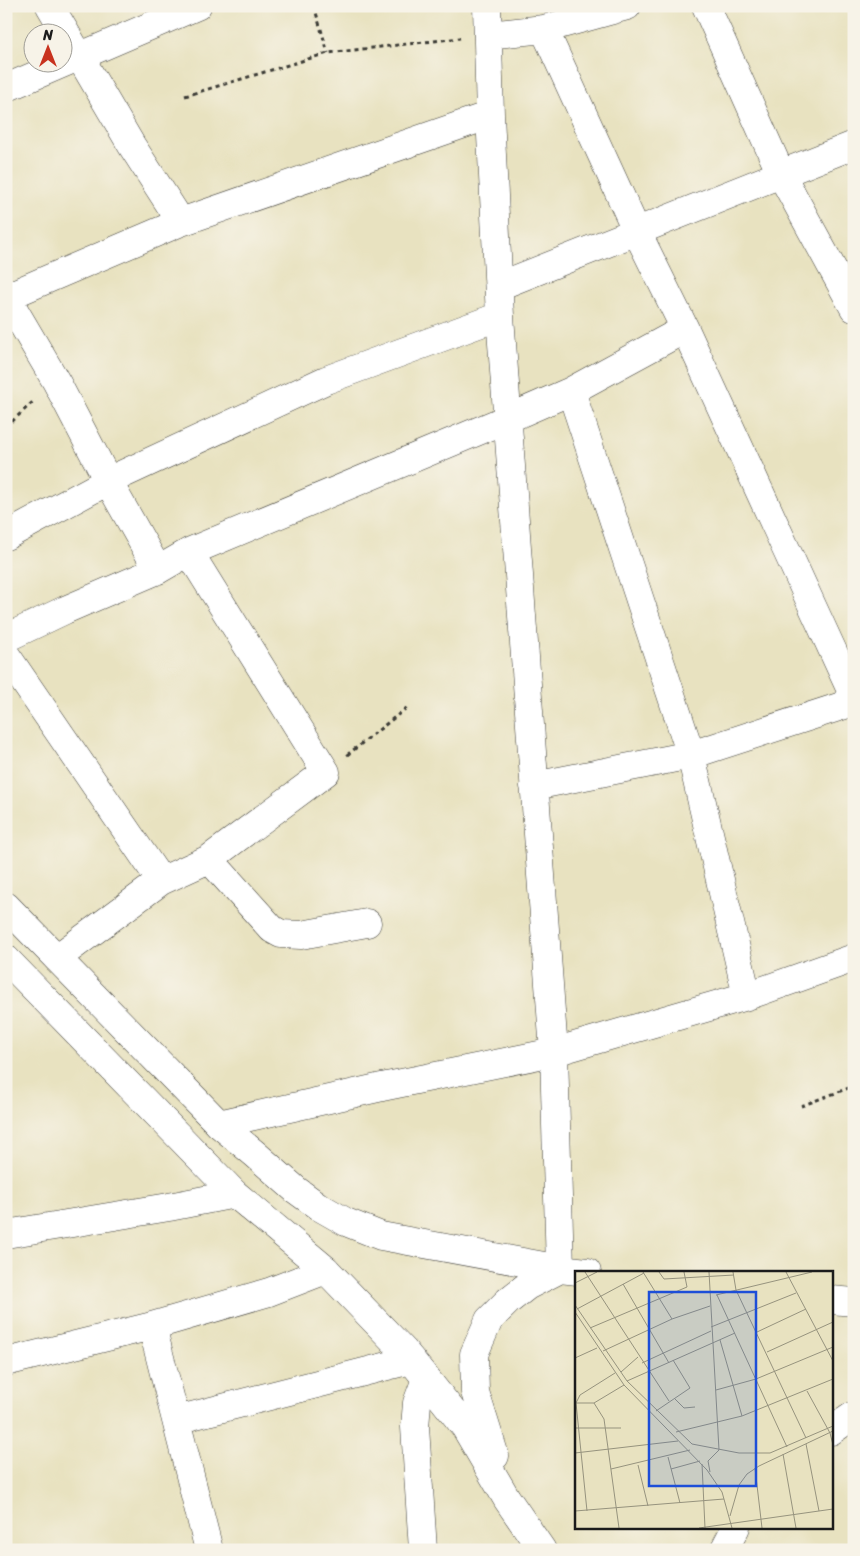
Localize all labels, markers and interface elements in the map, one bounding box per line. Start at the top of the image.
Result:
north arrow [22,22,72,72]
text: N [42,23,53,48]
inset map [575,1271,832,1528]

